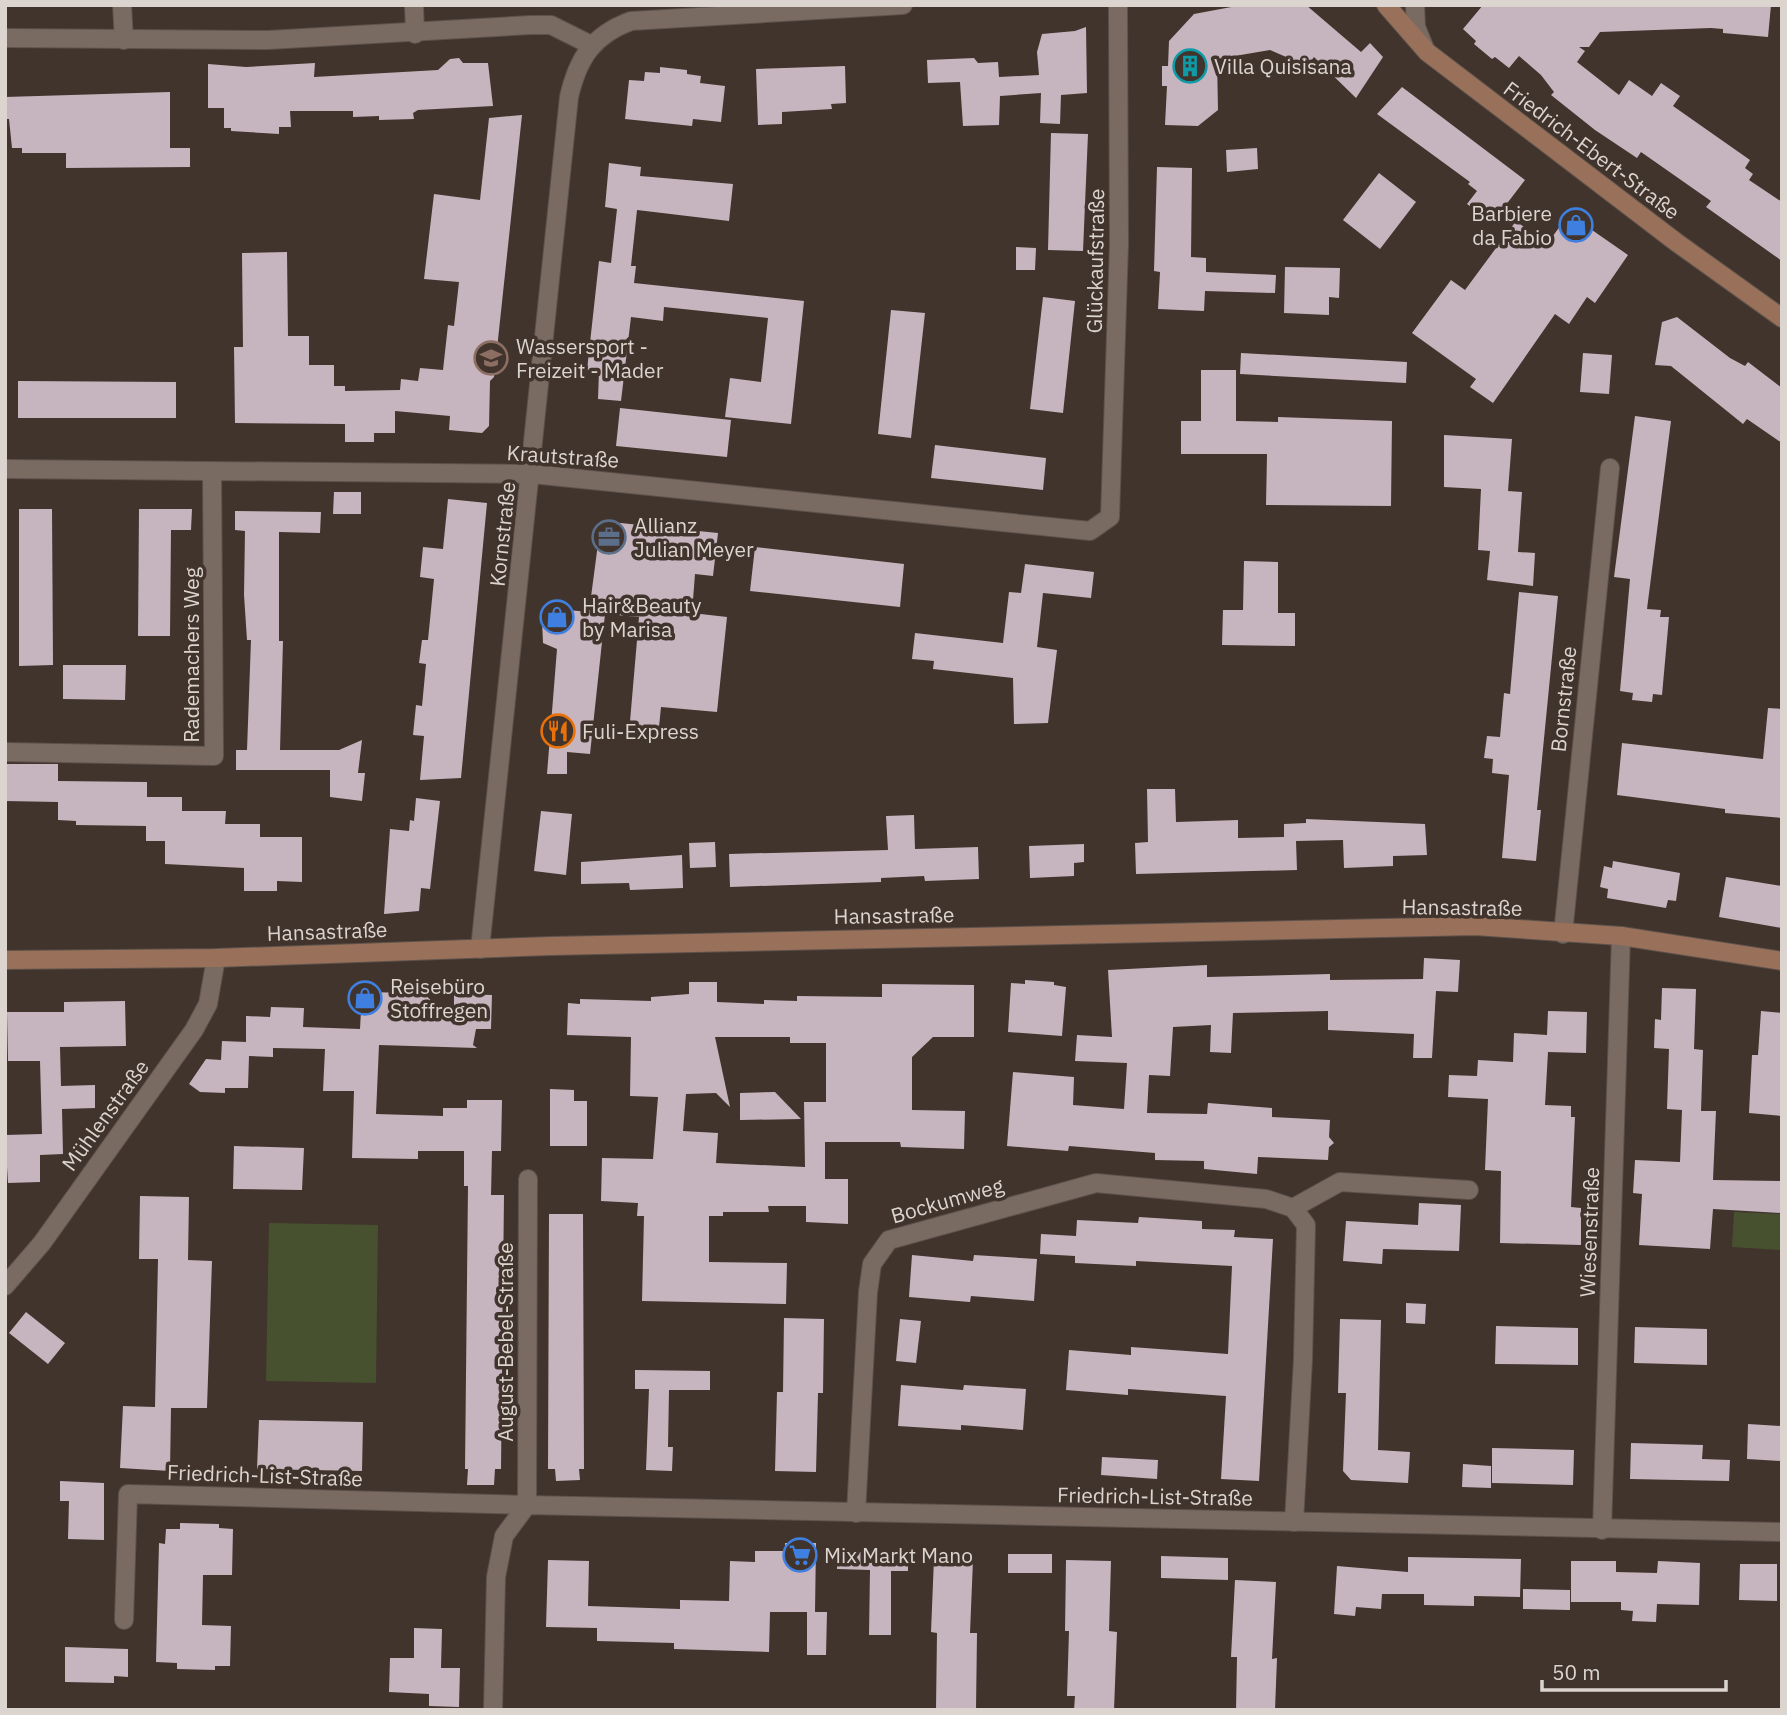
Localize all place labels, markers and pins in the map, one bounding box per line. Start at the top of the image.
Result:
building icon: Villa Quisisana [1171,47,1209,85]
place label: Villa Quisisana [1214,52,1352,80]
place label: Barbiere da Fabio [1471,199,1552,251]
shop icon: Barbiere da Fabio [1557,206,1595,244]
place label: Wassersport - Freizeit - Mader [516,332,664,384]
school or university icon: Wassersport - Freizeit - Mader [472,339,510,377]
place label: Allianz Julian Meyer [634,511,754,563]
office icon: Allianz Julian Meyer [590,518,628,556]
place label: Hair&Beauty by Marisa [582,591,702,643]
shop icon: Hair&Beauty by Marisa [538,598,576,636]
restaurant icon: Fuli-Express [539,712,577,750]
place label: Fuli-Express [582,717,699,745]
place label: Reisebüro Stoffregen [390,972,488,1024]
shop icon: Reisebüro Stoffregen [346,979,384,1017]
supermarket icon: Mix Markt Mano [781,1536,819,1574]
place label: Mix Markt Mano [824,1541,973,1569]

